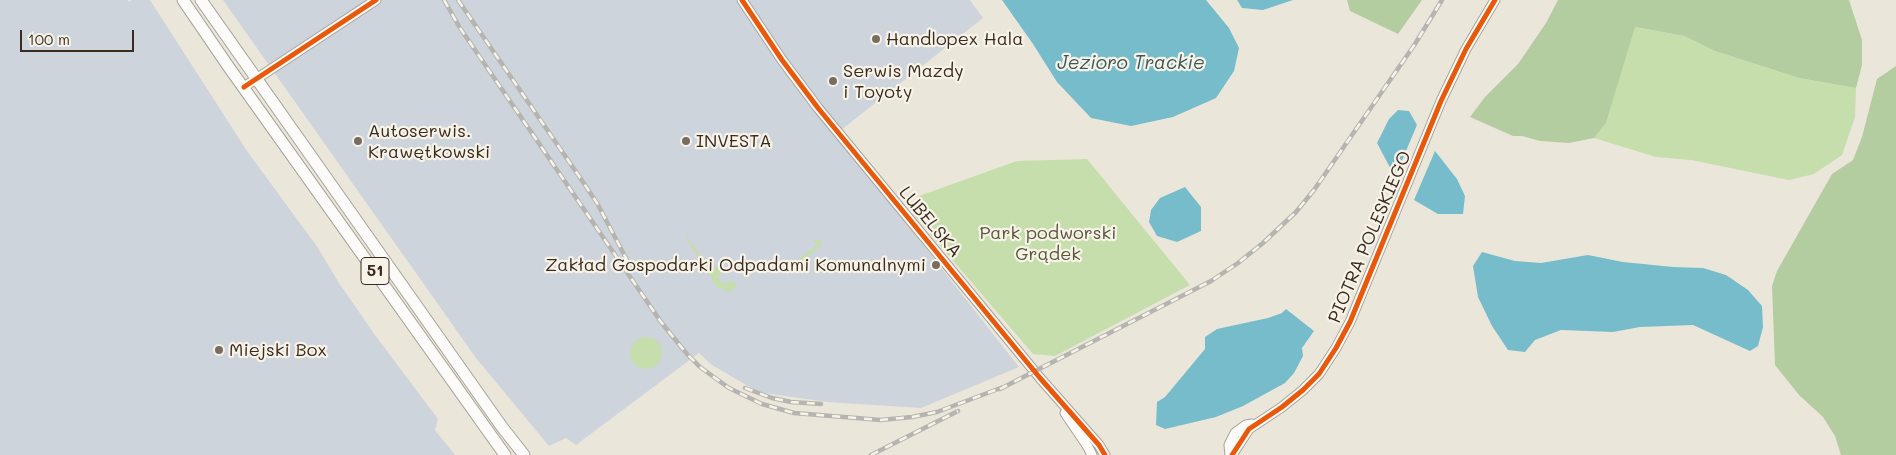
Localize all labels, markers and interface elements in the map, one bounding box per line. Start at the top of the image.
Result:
scale bar [22,20,136,52]
place label: Handlopex Hala [886,28,1024,50]
text: 100 m [28,29,70,49]
marker: Handlopex Hala [870,33,882,45]
water label: Jezioro Trackie [1057,52,1205,74]
place label: Serwis Mazdy i Toyoty [843,60,964,102]
marker: Serwis Mazdy i Toyoty [827,75,839,87]
place label: Autoserwis. Krawętkowski [368,120,490,162]
place label: INVESTA [696,130,772,152]
marker: Autoserwis. Krawętkowski [352,135,364,147]
marker: INVESTA [680,135,692,147]
street label: PIOTRA POLESKIEGO [1324,148,1416,326]
street label: LUBELSKA [894,182,966,262]
park label: Park podworski Grądek [979,222,1117,264]
place label: Zakład Gospodarki Odpadami Komunalnymi [545,254,926,276]
road number: 51 [361,258,389,284]
marker: Zakład Gospodarki Odpadami Komunalnymi [930,259,942,271]
place label: Miejski Box [229,339,327,361]
marker: Miejski Box [213,344,225,356]

